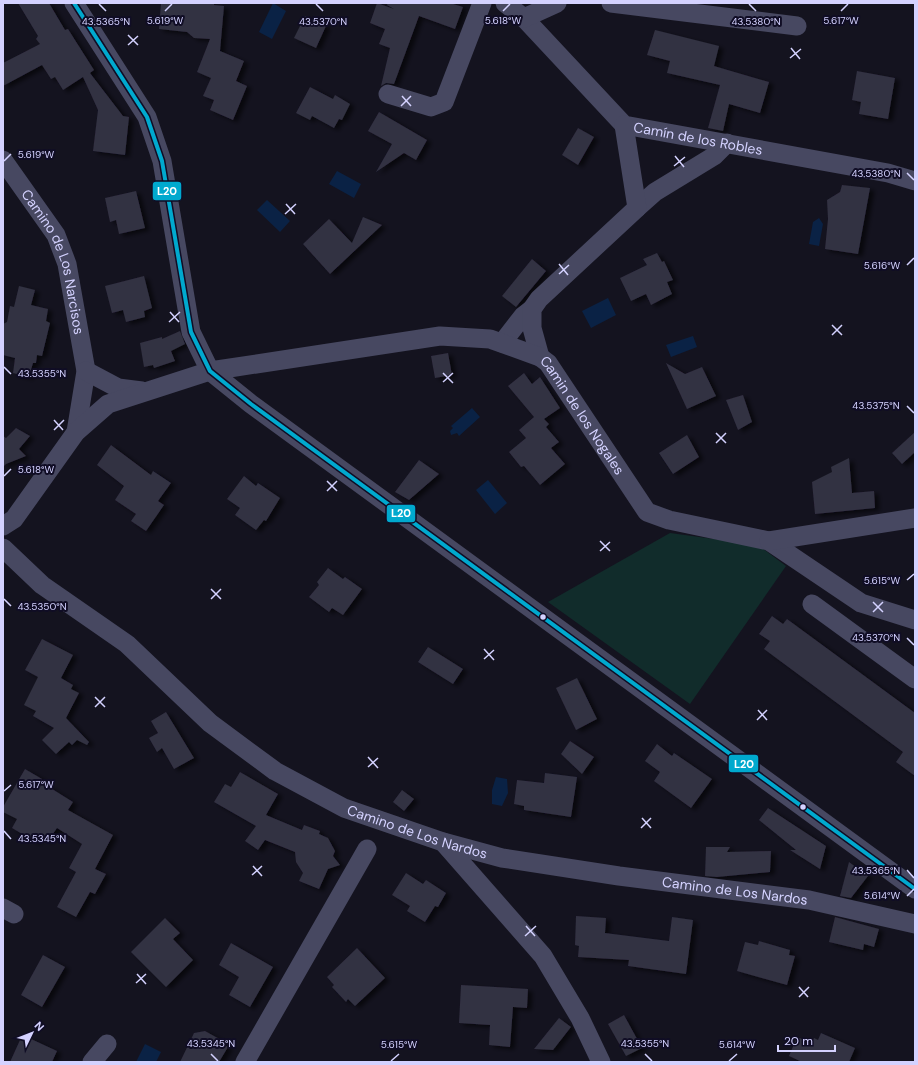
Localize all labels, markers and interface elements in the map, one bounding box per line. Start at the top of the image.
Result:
text: 5.619°W [147,14,184,27]
text: 5.618°W [485,14,522,27]
text: 5.617°W [823,14,859,27]
text: 43.5365°N [82,15,130,28]
text: 43.5370°N [299,15,347,28]
text: 43.5380°N [731,15,781,28]
street label: Camín de los Robles [632,118,764,159]
text: 5.619°W [18,148,55,161]
text: 43.5380°N [851,167,901,180]
line badge: L20 [152,181,182,201]
text: L20 [157,184,177,198]
street label: Camino de Los Narcisos [18,186,88,336]
text: 5.616°W [864,259,901,272]
street label: Camin de los Nogales [537,352,629,478]
text: 43.5355°N [18,367,66,380]
text: 43.5375°N [852,399,900,412]
text: 5.618°W [18,463,55,476]
line badge: L20 [386,504,416,523]
text: L20 [391,506,411,520]
text: 5.615°W [864,574,901,587]
text: 43.5350°N [17,600,67,613]
unlabelled marker [538,612,548,622]
text: 43.5370°N [852,631,900,644]
line badge: L20 [728,754,759,773]
text: L20 [734,757,754,771]
text: 5.617°W [18,778,54,791]
street label: Camino de Los Nardos [345,801,489,863]
unlabelled marker [798,802,808,812]
text: 43.5345°N [18,832,66,845]
text: 43.5365°N [852,864,900,877]
street label: Camino de Los Nardos [661,873,809,909]
text: 5.614°W [864,889,900,902]
north arrow [12,1013,52,1053]
text: N [31,1018,47,1034]
scale bar [778,1027,835,1053]
text: 20 m [784,1033,813,1049]
text: 43.5345°N [187,1037,235,1050]
text: 43.5355°N [621,1037,669,1050]
text: 5.615°W [381,1038,418,1051]
text: 5.614°W [719,1038,755,1051]

